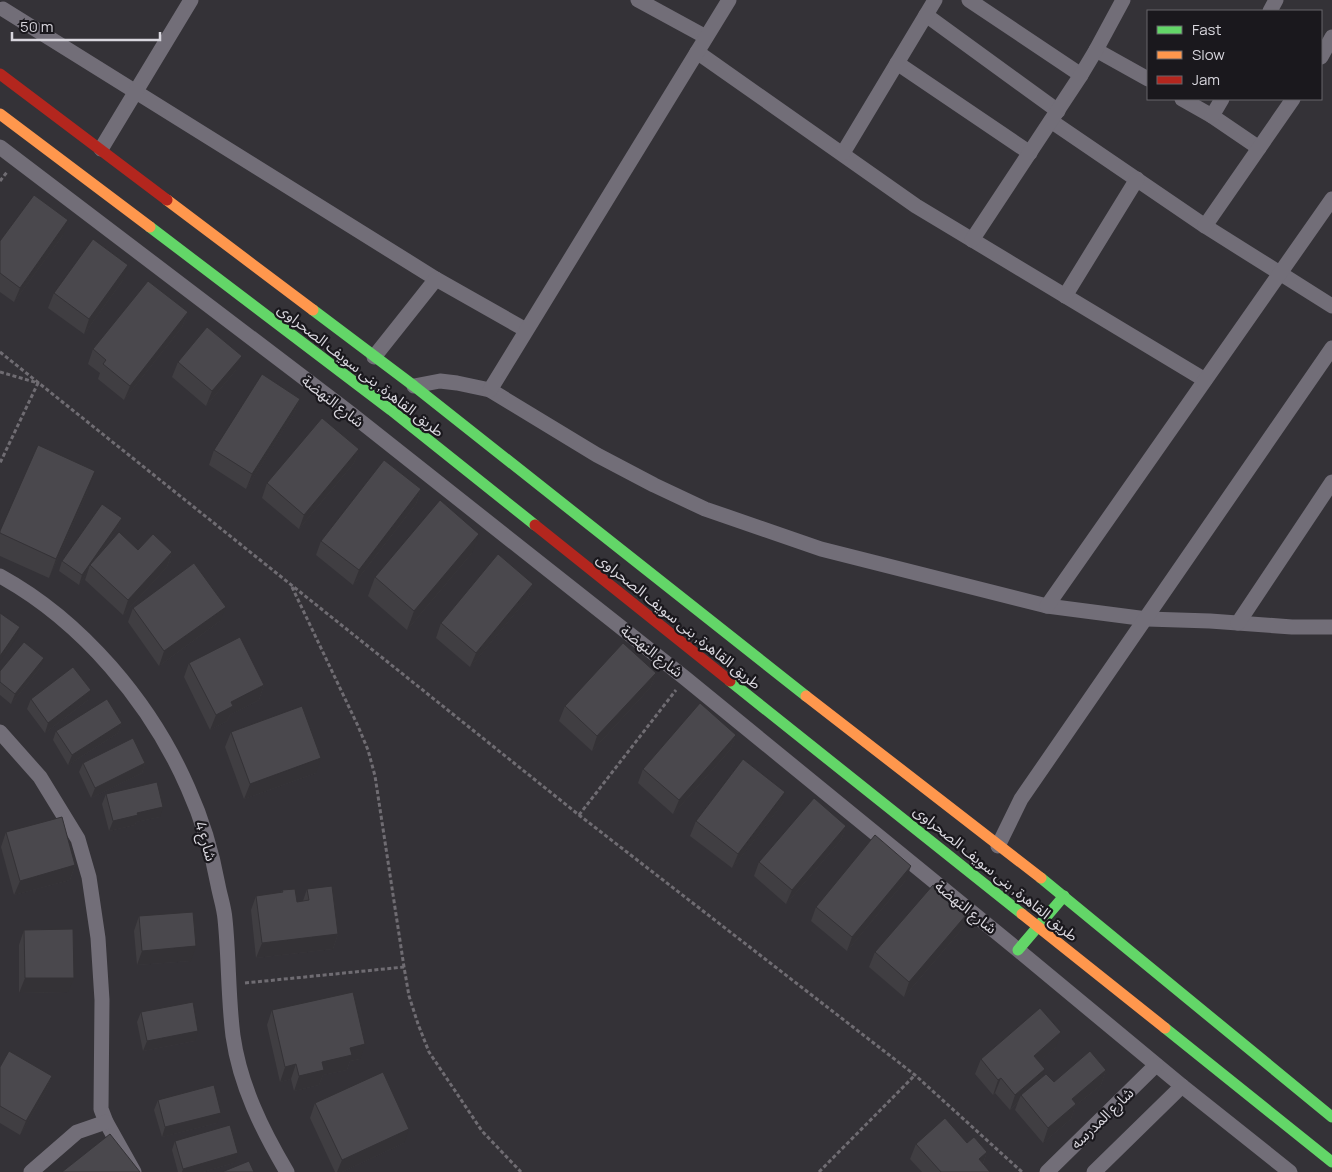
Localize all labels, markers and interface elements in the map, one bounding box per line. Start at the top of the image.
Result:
scale bar [12,10,160,42]
legend [1147,10,1322,100]
text: 50 m [20,16,54,37]
text: Fast [1192,19,1221,40]
text: Slow [1192,44,1225,65]
text: Jam [1192,69,1220,90]
street label: طريق القاهرة, بنى سويف الصحراوى [273,298,449,442]
street label: شارع النهضة [296,370,369,434]
street label: طريق القاهرة, بنى سويف الصحراوى [592,548,766,694]
street label: شارع النهضة [615,620,688,684]
street label: طريق القاهرة, بنى سويف الصحراوى [909,800,1083,946]
street label: شارع 4 [188,818,222,865]
street label: شارع النهضة [929,876,1002,940]
street label: شارع المدرسه [1066,1082,1140,1155]

